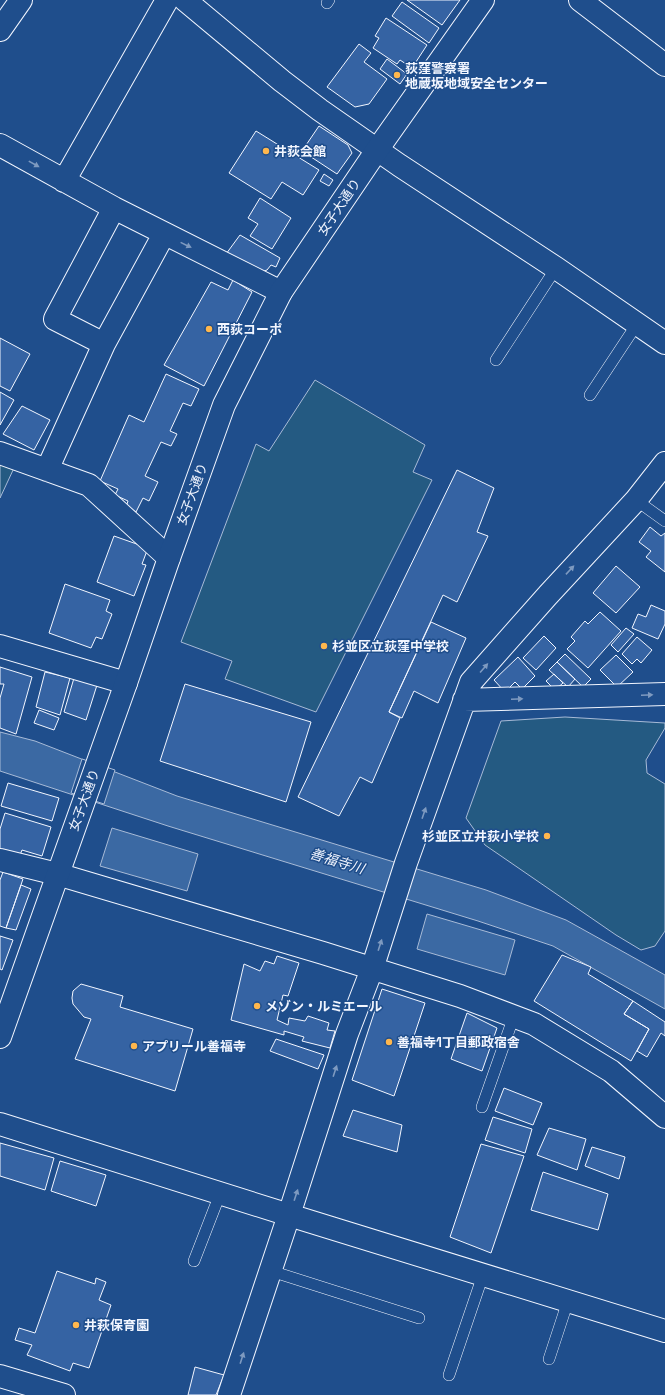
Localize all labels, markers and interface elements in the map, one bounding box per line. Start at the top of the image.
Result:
place label: 荻窪警察署 地蔵坂地域安全センター [405,60,548,92]
marker: 荻窪警察署 地蔵坂地域安全センター [392,70,402,80]
place label: 井荻会館 [274,143,326,160]
marker: 井荻会館 [261,146,271,156]
one-way arrow [28,161,40,168]
street label: 女子大通り [314,175,364,239]
one-way arrow [180,242,192,248]
place label: 西荻コーポ [217,321,282,338]
marker: 西荻コーポ [204,324,214,334]
street label: 女子大通り [173,461,211,527]
one-way arrow [565,565,575,575]
place label: 杉並区立荻窪中学校 [332,638,449,655]
marker: 杉並区立荻窪中学校 [319,641,329,651]
one-way arrow [479,663,488,672]
one-way arrow [641,691,653,698]
one-way arrow [511,696,524,702]
street label: 女子大通り [65,767,103,833]
one-way arrow [422,807,428,819]
place label: 杉並区立井荻小学校 [422,828,539,845]
marker: 杉並区立井荻小学校 [542,831,552,841]
water label: 善福寺川 [308,844,368,878]
one-way arrow [377,938,383,950]
place label: メゾン・ルミエール [265,998,382,1015]
marker: メゾン・ルミエール [252,1001,262,1011]
place label: 善福寺1丁目郵政宿舎 [397,1034,520,1051]
marker: 善福寺1丁目郵政宿舎 [384,1037,394,1047]
place label: アプリール善福寺 [142,1038,246,1055]
marker: アプリール善福寺 [129,1041,139,1051]
one-way arrow [332,1064,338,1076]
one-way arrow [293,1188,299,1200]
place label: 井萩保育園 [84,1317,149,1334]
marker: 井萩保育園 [71,1320,81,1330]
one-way arrow [239,1352,245,1364]

